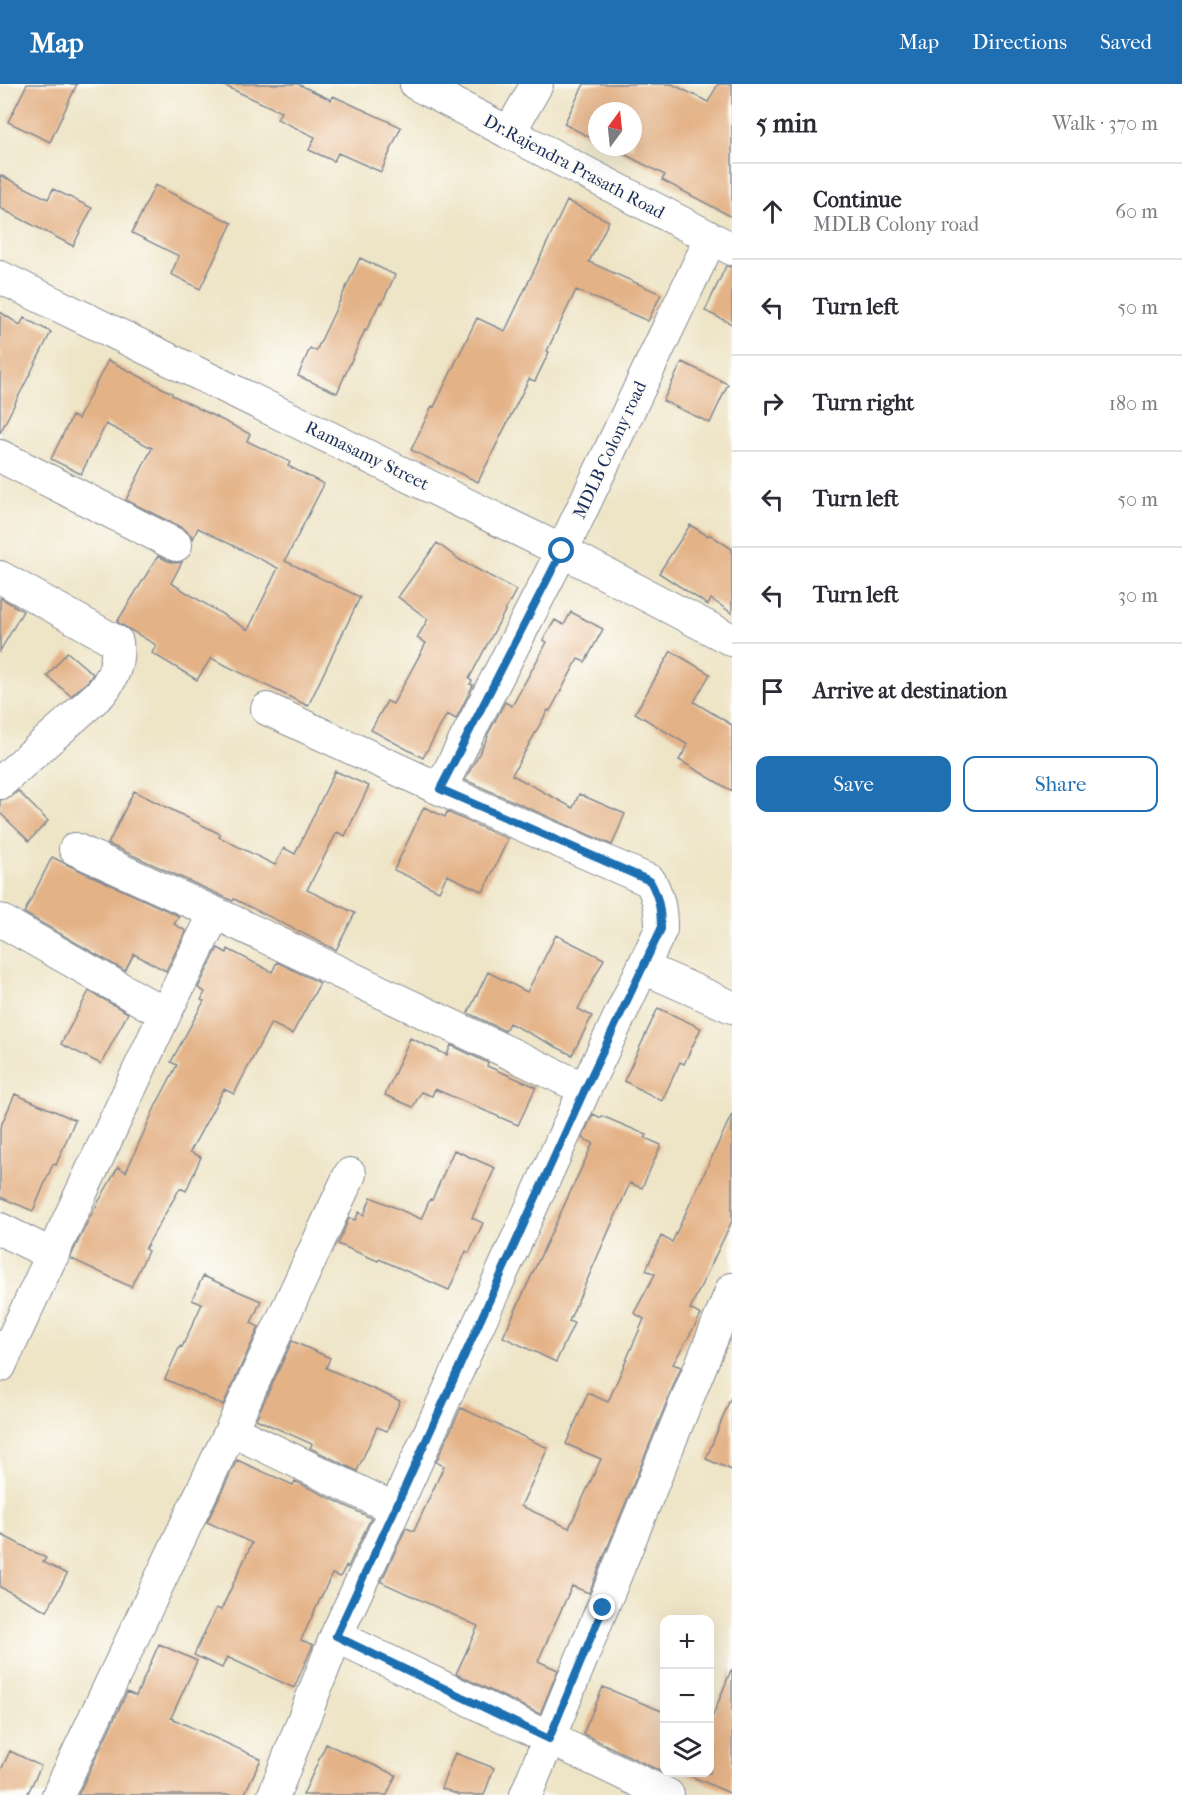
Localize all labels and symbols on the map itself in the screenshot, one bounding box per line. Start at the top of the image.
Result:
north arrow [588,102,642,156]
street label: Dr.Rajendra Prasath Road [480,110,668,224]
street label: MDLB Colony road [569,378,651,522]
street label: Ramasamy Street [302,417,433,495]
route start [548,537,574,563]
route end [589,1594,615,1620]

